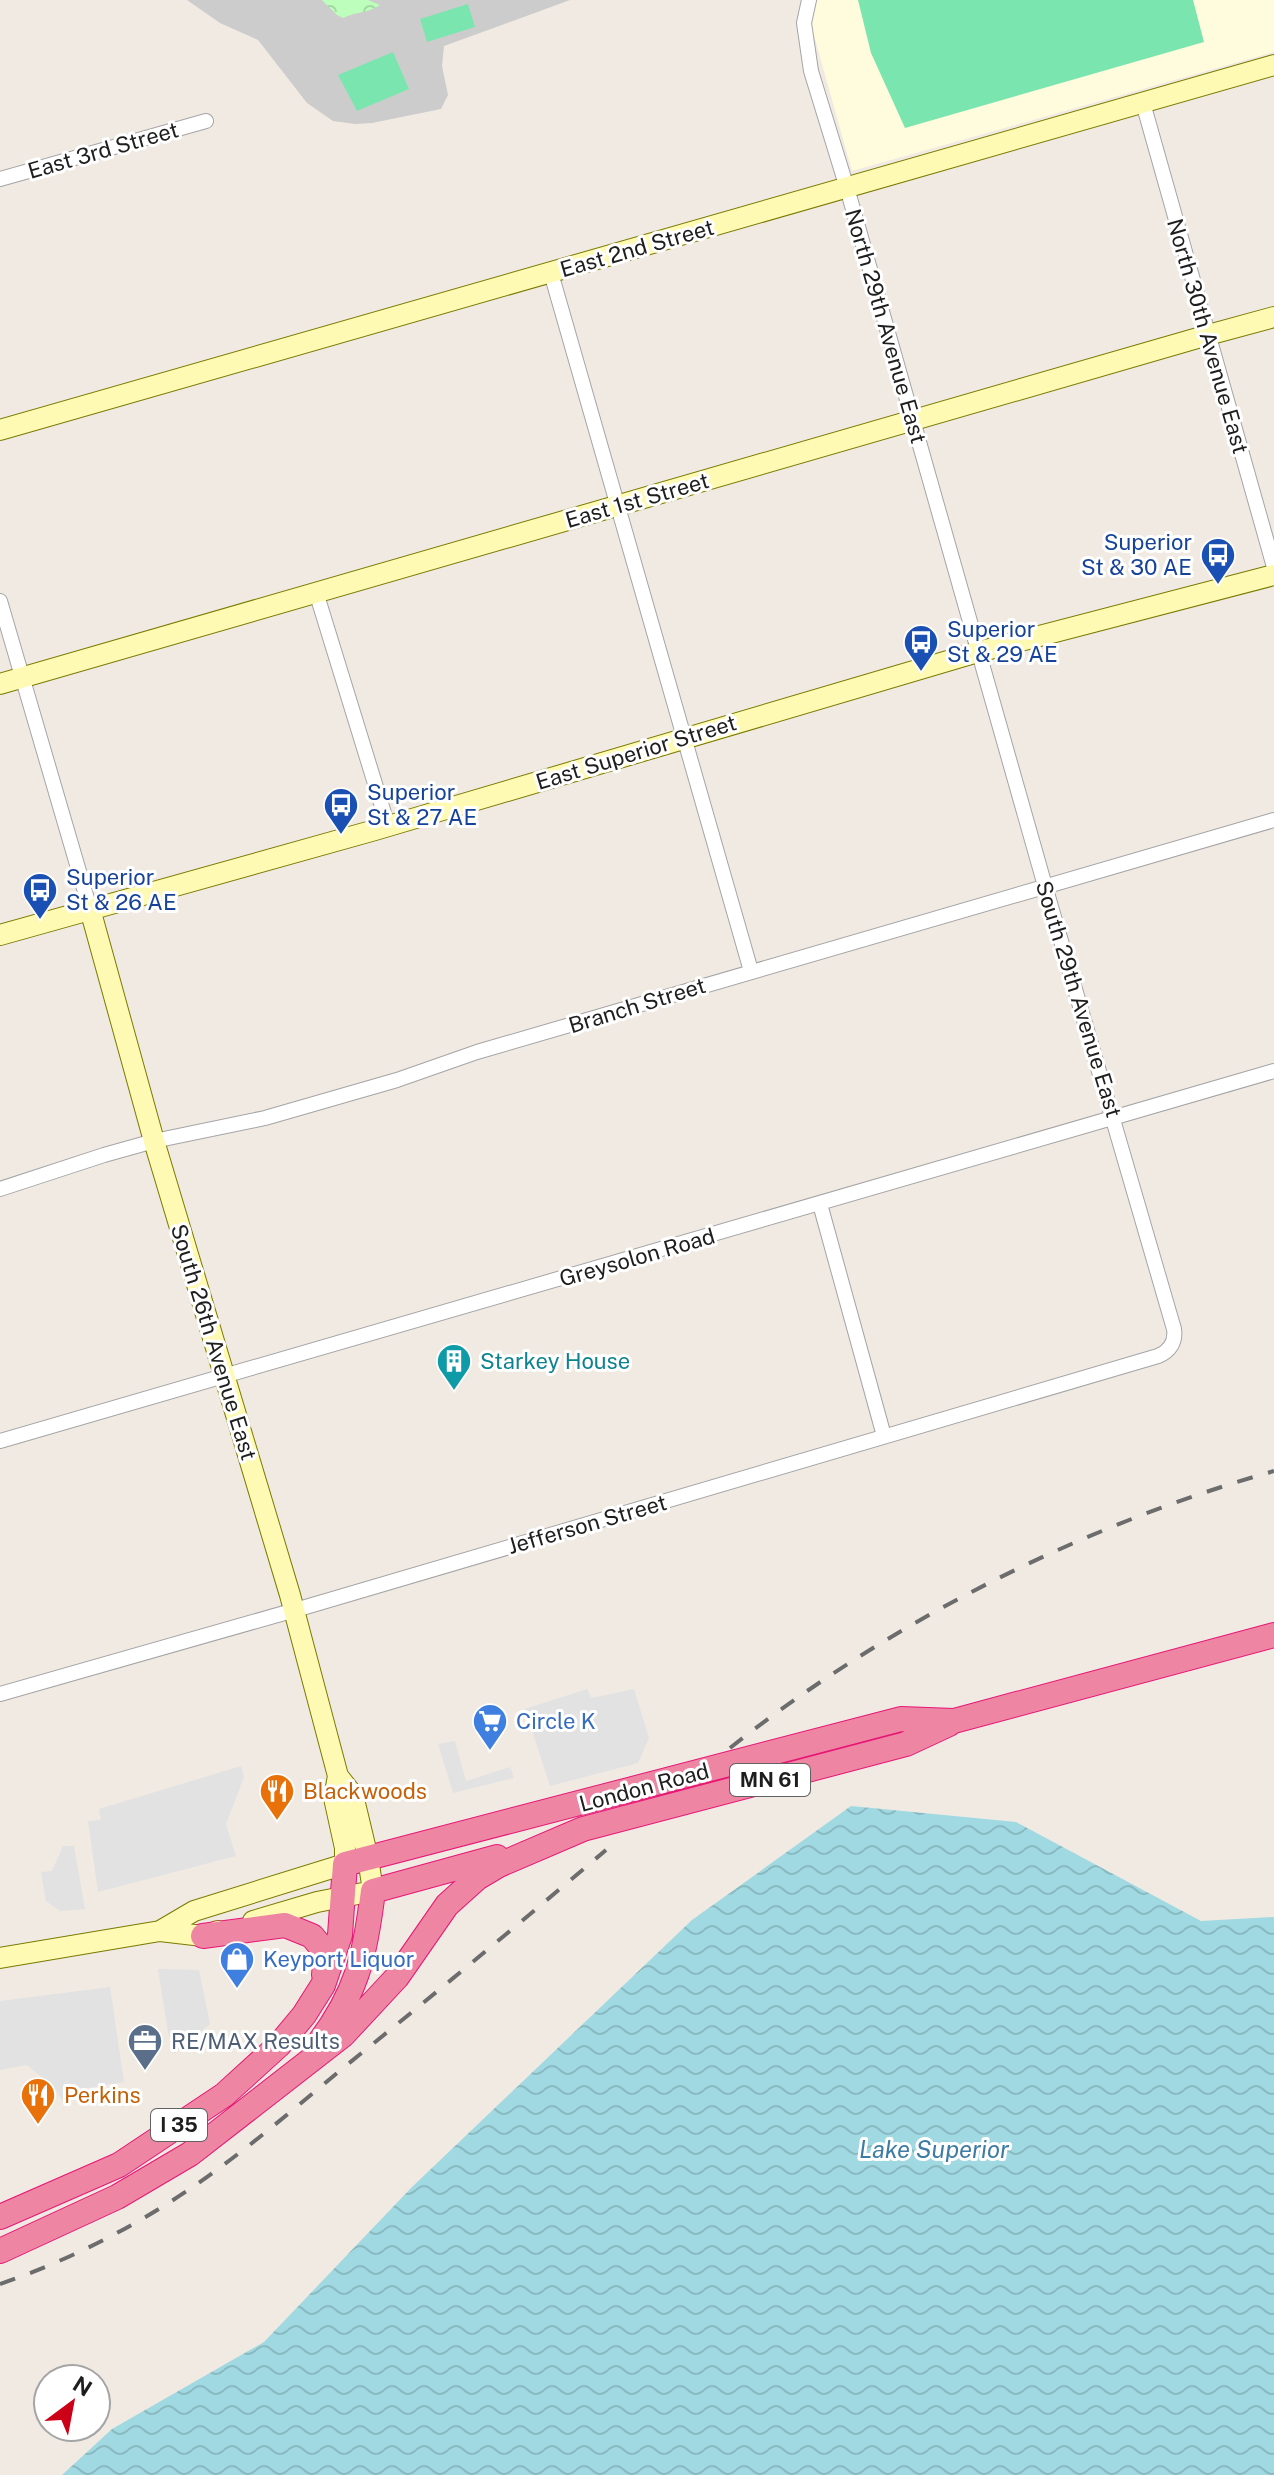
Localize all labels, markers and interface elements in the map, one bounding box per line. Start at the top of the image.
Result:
street label: East 3rd Street [25,116,181,184]
street label: North 29th Avenue East [840,206,932,446]
street label: East 2nd Street [557,214,717,282]
street label: North 30th Avenue East [1162,215,1254,457]
street label: East 1st Street [562,467,712,533]
place label: Superior St & 30 AE [1081,529,1192,580]
bus stop icon: Superior St & 30 AE [1199,536,1237,586]
place label: Superior St & 29 AE [947,616,1058,667]
bus stop icon: Superior St & 29 AE [902,623,940,673]
street label: East Superior Street [533,709,739,795]
place label: Superior St & 27 AE [367,779,477,830]
bus stop icon: Superior St & 27 AE [322,786,360,836]
place label: Superior St & 26 AE [66,864,177,915]
bus stop icon: Superior St & 26 AE [21,871,59,921]
street label: South 29th Avenue East [1031,878,1127,1120]
street label: Branch Street [565,972,709,1038]
street label: South 26th Avenue East [166,1221,262,1463]
street label: Greysolon Road [556,1222,718,1292]
building icon: Starkey House [435,1342,473,1392]
place label: Starkey House [480,1348,630,1374]
street label: Jefferson Street [505,1489,669,1559]
supermarket icon: Circle K [471,1702,509,1752]
place label: Circle K [516,1708,596,1734]
street label: London Road [576,1757,712,1817]
road number: MN 61 [730,1764,810,1796]
restaurant icon: Blackwoods [258,1772,296,1822]
place label: Blackwoods [303,1778,427,1804]
shop icon: Keyport Liquor [218,1940,256,1990]
place label: Keyport Liquor [263,1946,414,1972]
office icon: RE/MAX Results [126,2022,164,2072]
place label: RE/MAX Results [171,2028,340,2054]
restaurant icon: Perkins [19,2076,57,2126]
place label: Perkins [64,2082,141,2108]
road number: I 35 [151,2109,207,2141]
water label: Lake Superior [859,2135,1010,2163]
north arrow [32,2363,112,2443]
text: N [68,2370,97,2402]

